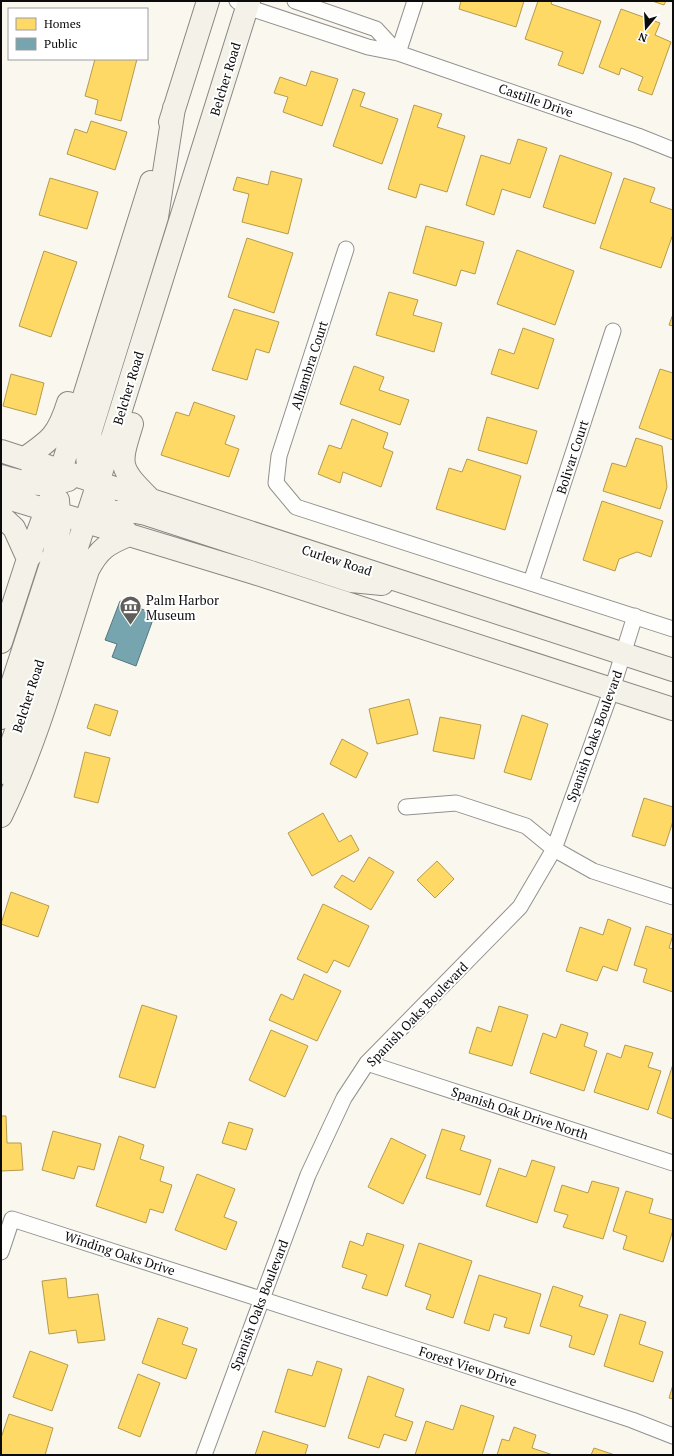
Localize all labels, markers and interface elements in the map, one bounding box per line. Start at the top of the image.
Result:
legend [8,8,148,60]
north arrow [626,8,666,48]
text: Homes [44,16,81,31]
text: N [636,29,649,45]
text: Public [44,36,78,51]
street label: Belcher Road [205,40,245,118]
street label: Castille Drive [496,79,576,121]
street label: Alhambra Court [286,318,332,412]
street label: Belcher Road [108,349,148,427]
street label: Bolivar Court [552,418,592,496]
street label: Curlew Road [300,540,374,580]
place label: Palm Harbor Museum [146,591,219,624]
museum icon: Palm Harbor Museum [117,594,143,627]
street label: Belcher Road [8,657,48,735]
street label: Spanish Oaks Boulevard [562,668,626,804]
street label: Spanish Oaks Boulevard [362,958,472,1070]
street label: Spanish Oak Drive North [449,1082,591,1144]
street label: Winding Oaks Drive [62,1227,178,1279]
street label: Spanish Oaks Boulevard [226,1237,292,1373]
street label: Forest View Drive [417,1342,519,1390]

